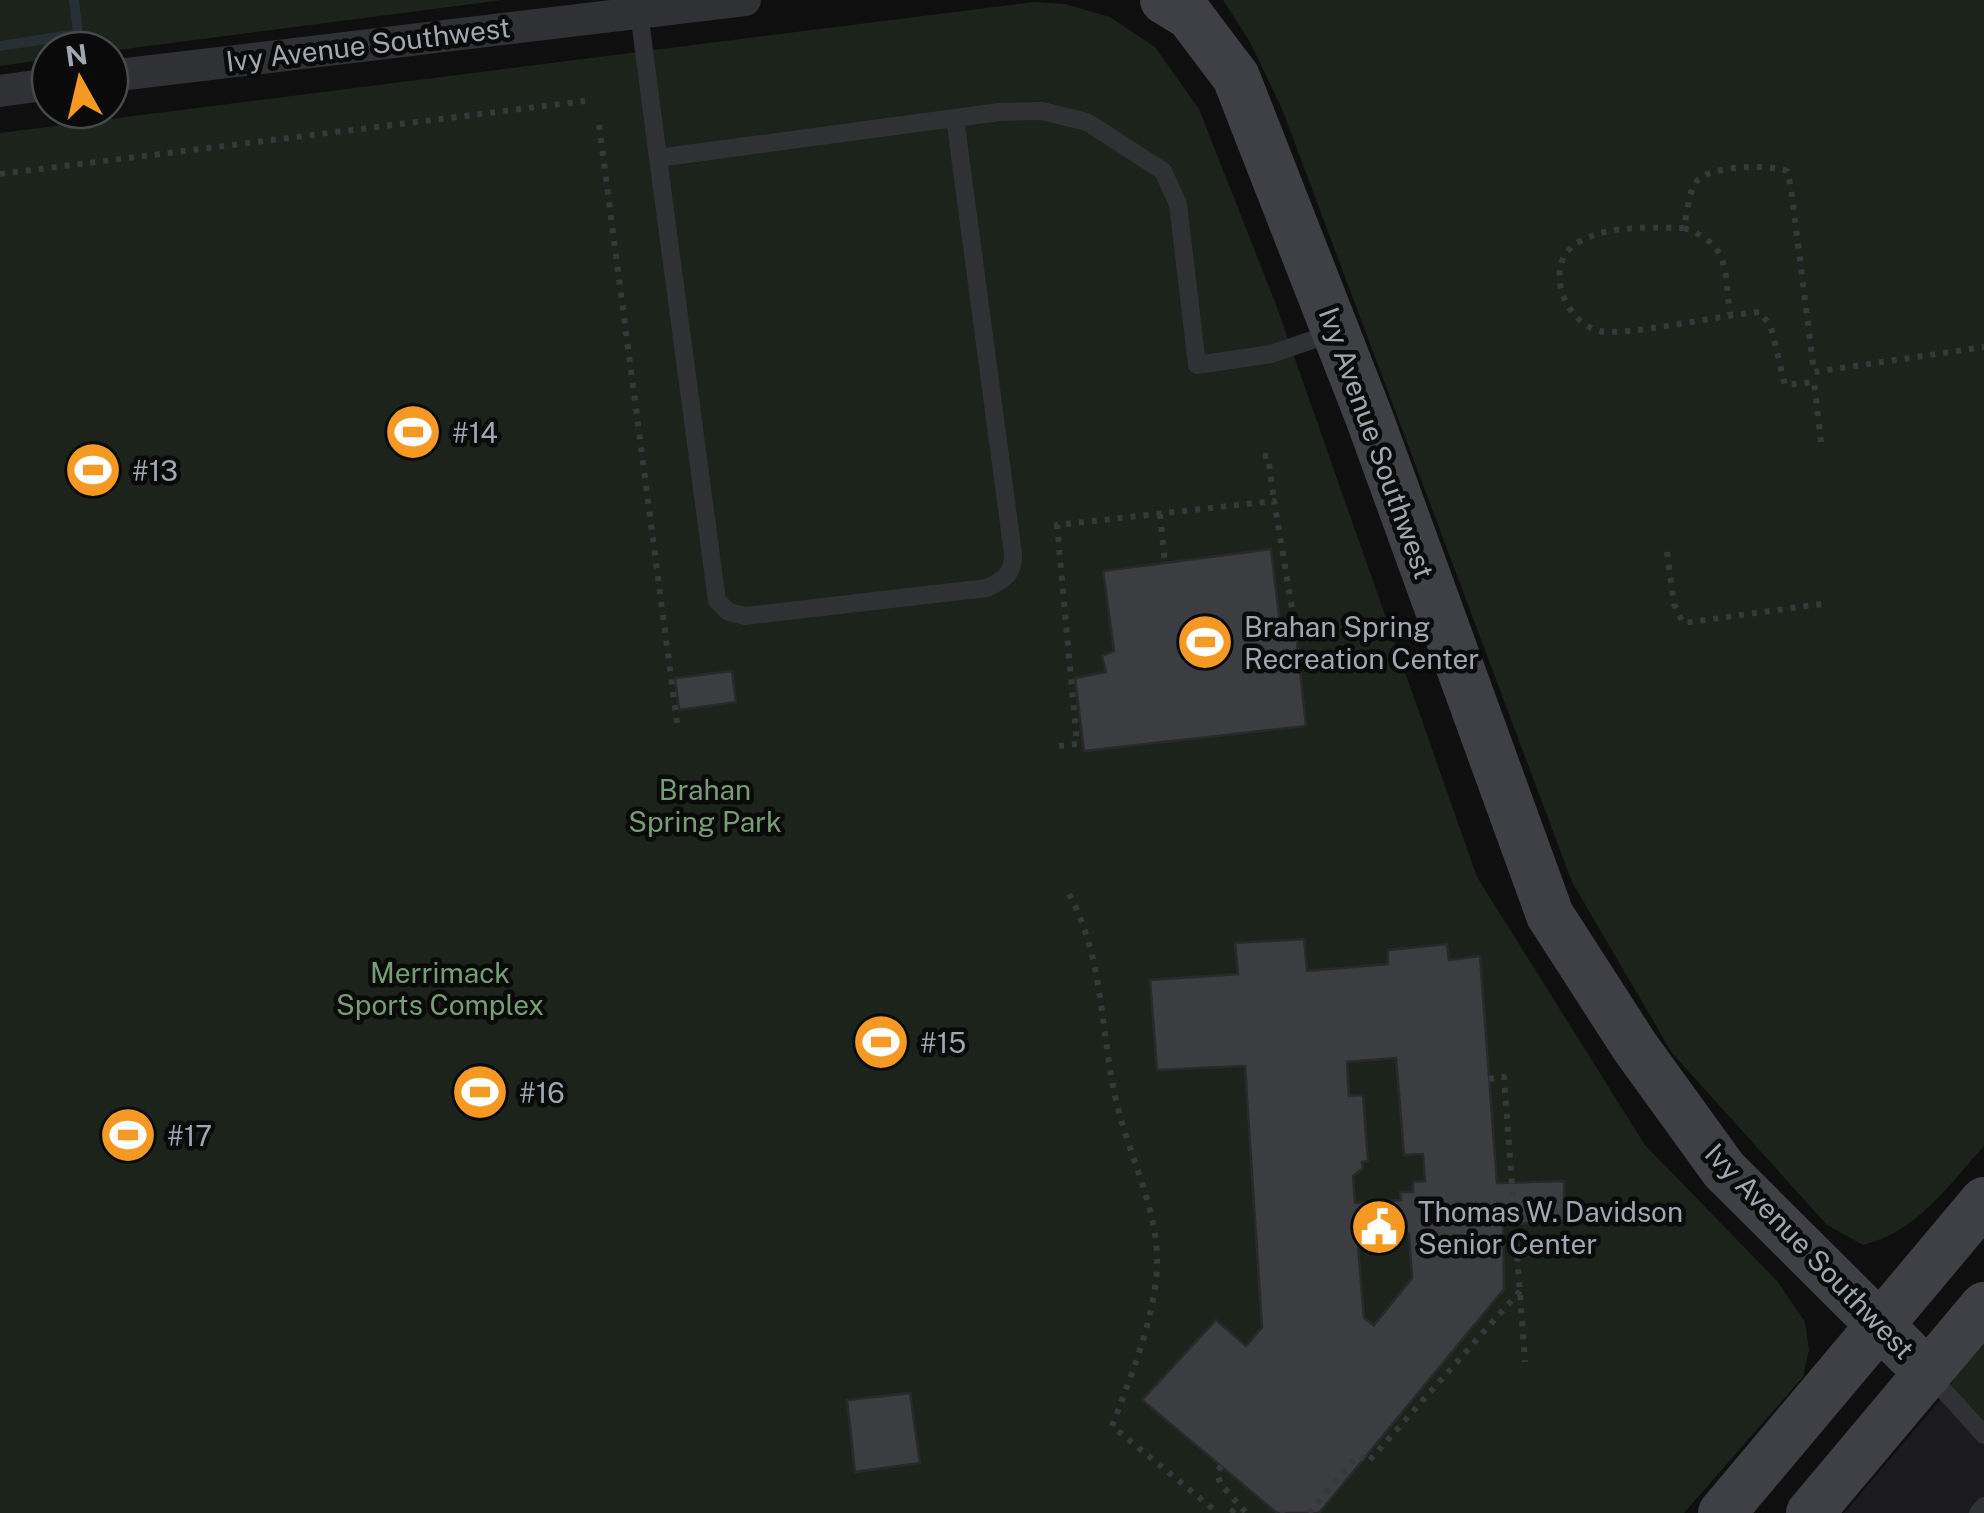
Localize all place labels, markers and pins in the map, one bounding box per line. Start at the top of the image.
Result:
sports icon: #14 [383,402,443,462]
place label: #14 [452,416,498,449]
sports icon: #13 [63,440,123,500]
place label: #13 [132,454,178,487]
place label: Brahan Spring Recreation Center [1244,610,1479,675]
sports icon: Brahan Spring Recreation Center [1175,612,1235,672]
sports icon: #15 [851,1012,911,1072]
place label: #15 [920,1026,966,1059]
sports icon: #16 [450,1062,510,1122]
place label: #16 [519,1076,565,1109]
sports icon: #17 [98,1105,158,1165]
place label: #17 [167,1119,212,1152]
place label: Thomas W. Davidson Senior Center [1418,1195,1683,1260]
public building icon: Thomas W. Davidson Senior Center [1349,1197,1409,1257]

